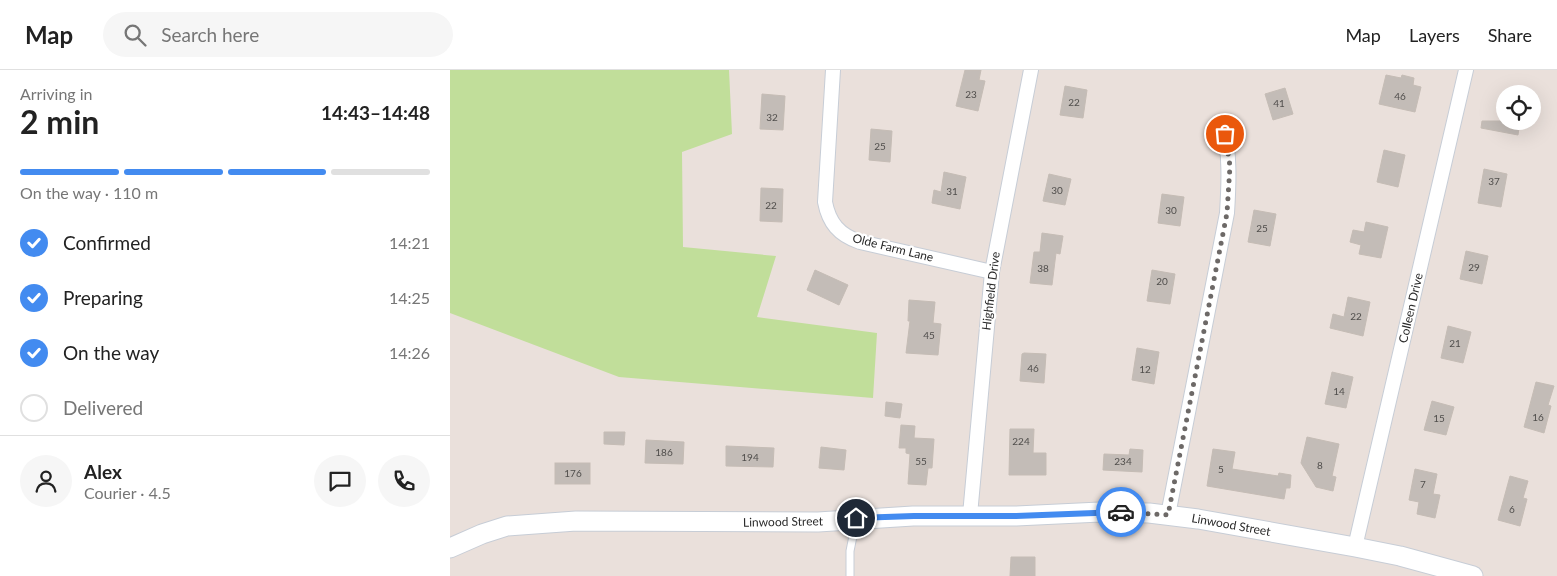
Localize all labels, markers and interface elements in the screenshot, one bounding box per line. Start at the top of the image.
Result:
search box [103,12,453,57]
text: Map [25,20,73,49]
icon: search [121,21,149,49]
text: Search here [161,23,259,46]
text: Map [1345,24,1381,46]
text: Layers [1409,24,1460,46]
text: Share [1488,24,1532,46]
text: Arriving in [20,84,93,103]
map controls [1496,85,1541,130]
button: locate [1496,85,1541,130]
house number: 23 [965,88,977,100]
house number: 46 [1394,90,1406,102]
house number: 22 [1068,96,1080,108]
house number: 41 [1273,97,1285,109]
text: 14:43–14:48 [321,101,430,124]
text: 2 min [20,102,99,141]
house number: 32 [766,111,778,123]
pin [1204,113,1246,155]
icon: bag [1211,120,1239,148]
house number: 25 [874,140,886,152]
house number: 37 [1488,175,1500,187]
text: On the way · 110 m [20,183,158,202]
house number: 30 [1051,184,1063,196]
house number: 31 [946,185,958,197]
house number: 22 [765,199,777,211]
house number: 30 [1165,204,1177,216]
house number: 25 [1256,222,1268,234]
icon: check [20,229,48,257]
street label: Olde Farm Lane [851,230,935,265]
text: Confirmed [63,231,151,254]
text: 14:21 [389,233,430,252]
street label: Highfield Drive [978,251,1003,331]
house number: 29 [1468,261,1480,273]
house number: 38 [1037,262,1049,274]
street label: Colleen Drive [1395,271,1426,344]
house number: 20 [1156,275,1168,287]
icon: check [20,284,48,312]
text: Preparing [63,286,143,309]
text: 14:25 [389,288,430,307]
house number: 22 [1350,310,1362,322]
house number: 45 [923,329,935,341]
house number: 21 [1449,337,1461,349]
icon: check [20,339,48,367]
text: On the way [63,341,159,364]
text: 14:26 [389,343,430,362]
house number: 46 [1027,362,1039,374]
house number: 12 [1139,363,1151,375]
house number: 14 [1333,385,1345,397]
text: Delivered [63,396,143,419]
house number: 16 [1532,411,1544,423]
house number: 15 [1433,412,1445,424]
house number: 224 [1012,435,1030,447]
house number: 186 [655,446,673,458]
house number: 194 [741,451,759,463]
button: person [20,455,72,507]
button: chat [314,455,366,507]
button: phone [378,455,430,507]
house number: 55 [915,455,927,467]
house number: 234 [1114,455,1132,467]
house number: 8 [1317,459,1323,471]
text: Alex [84,460,122,483]
house number: 5 [1218,463,1224,475]
house number: 176 [564,467,582,479]
house number: 7 [1420,478,1426,490]
text: Courier · 4.5 [84,483,171,502]
courier [1096,487,1146,537]
pin [835,497,877,539]
icon: car [1107,498,1135,526]
house number: 6 [1509,503,1515,515]
icon: home [842,504,870,532]
street label: Linwood Street [1190,510,1272,539]
street label: Linwood Street [743,513,824,530]

